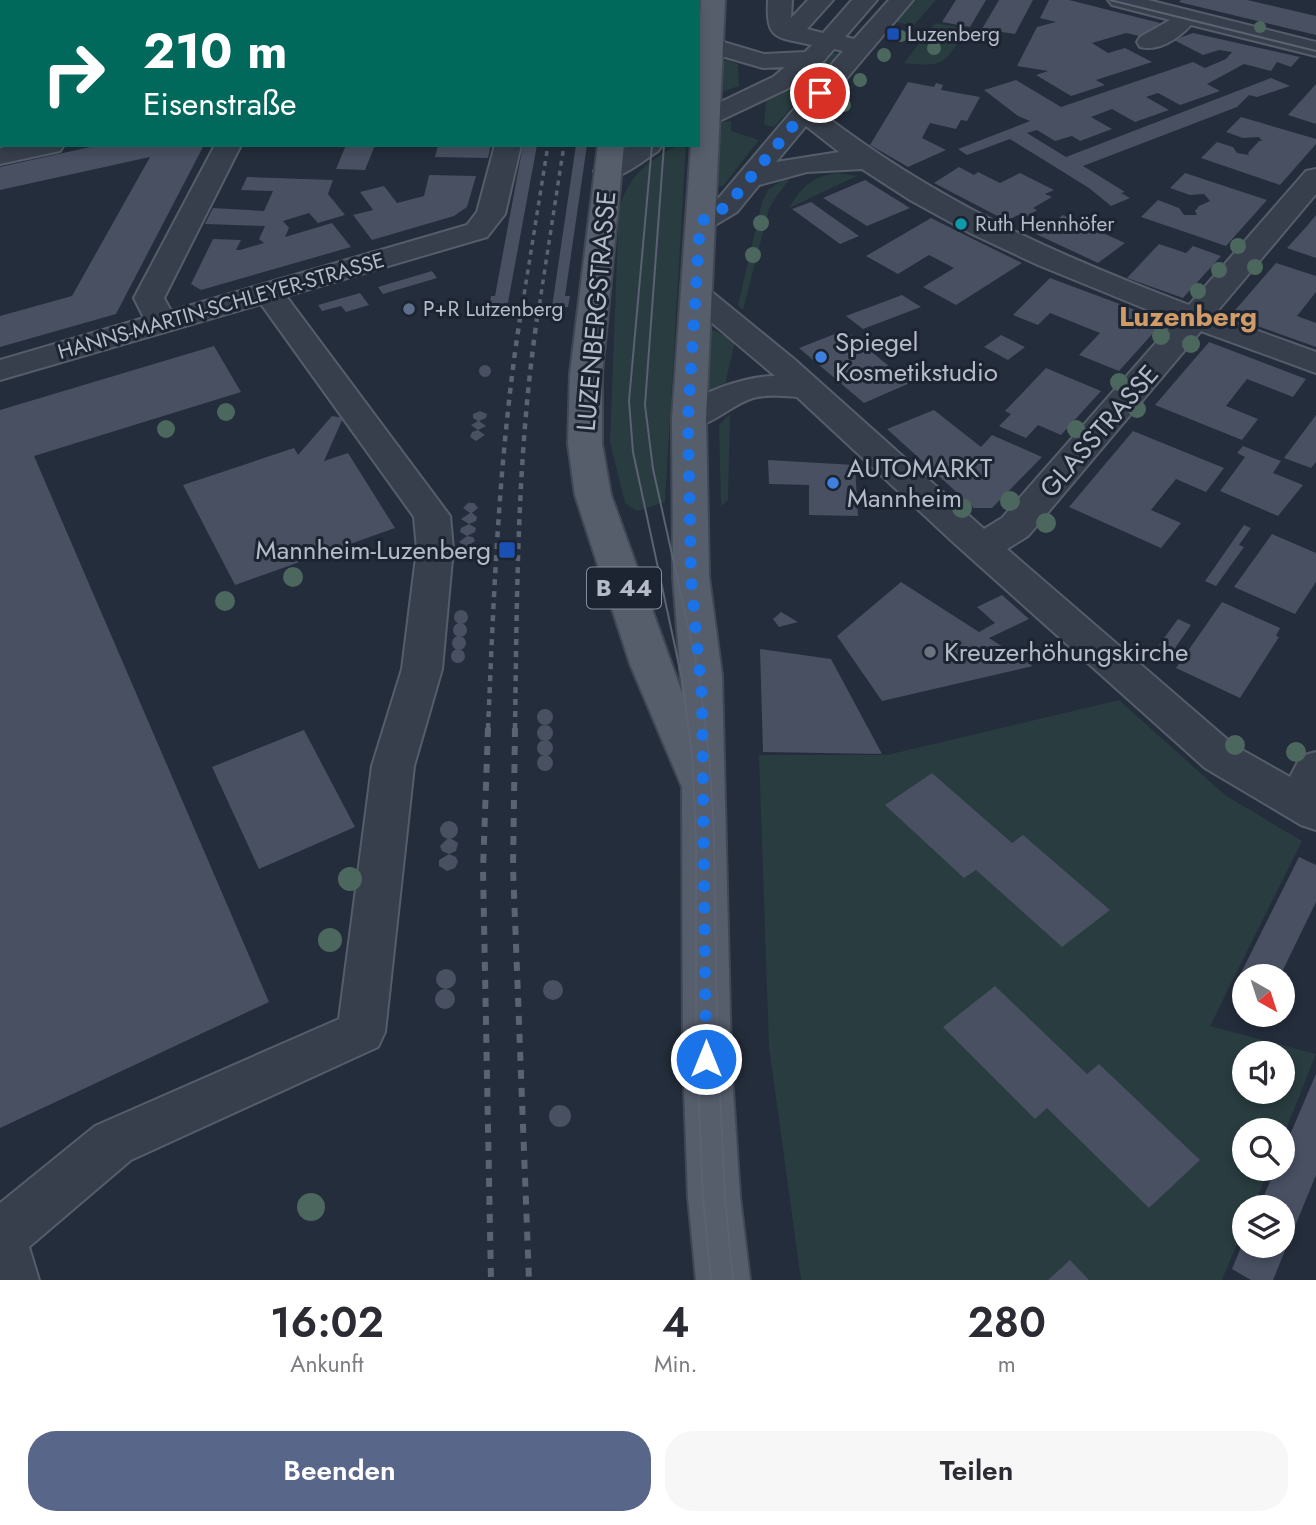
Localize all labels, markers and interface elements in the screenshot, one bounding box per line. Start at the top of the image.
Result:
text: 210 m [143,16,287,86]
place label: Luzenberg [907,19,1000,49]
marker: Luzenberg [885,26,901,42]
icon: right [28,28,119,119]
pin [790,63,850,123]
icon: arrive [801,74,839,112]
text: Eisenstraße [143,81,297,127]
street label: LUZENBERGSTRASSE [567,189,625,433]
place label: Ruth Hennhöfer [975,209,1115,239]
marker: Ruth Hennhöfer [953,216,969,232]
street label: HANNS-MARTIN-SCHLEYER-STRASSE [54,245,388,367]
place label: P+R Lutzenberg [423,294,563,324]
district label: Luzenberg [1119,296,1257,337]
marker: P+R Lutzenberg [401,301,417,317]
place label: Spiegel Kosmetikstudio [835,323,998,391]
marker: Spiegel Kosmetikstudio [813,349,829,365]
street label: GLASSTRASSE [1031,356,1167,506]
place label: AUTOMARKT Mannheim [847,449,992,517]
marker: AUTOMARKT Mannheim [825,475,841,491]
place label: Mannheim-Luzenberg [256,531,491,569]
marker: Mannheim-Luzenberg [497,540,517,560]
road number: B 44 [587,568,661,608]
place label: Kreuzerhöhungskirche [944,633,1188,671]
marker: Kreuzerhöhungskirche [922,644,938,660]
north arrow [1232,964,1295,1027]
map controls [1232,964,1295,1258]
position arrow [669,1022,743,1096]
button: sound [1232,1041,1295,1104]
button: search [1232,1118,1295,1181]
button: layers [1232,1195,1295,1258]
text: 16:02 [270,1292,384,1353]
text: 4 [662,1292,690,1353]
text: 280 [967,1292,1046,1353]
text: Ankunft [290,1347,364,1381]
text: Min. [654,1347,698,1381]
text: m [998,1347,1016,1381]
button: Beenden [28,1431,651,1511]
button: Teilen [665,1431,1288,1511]

